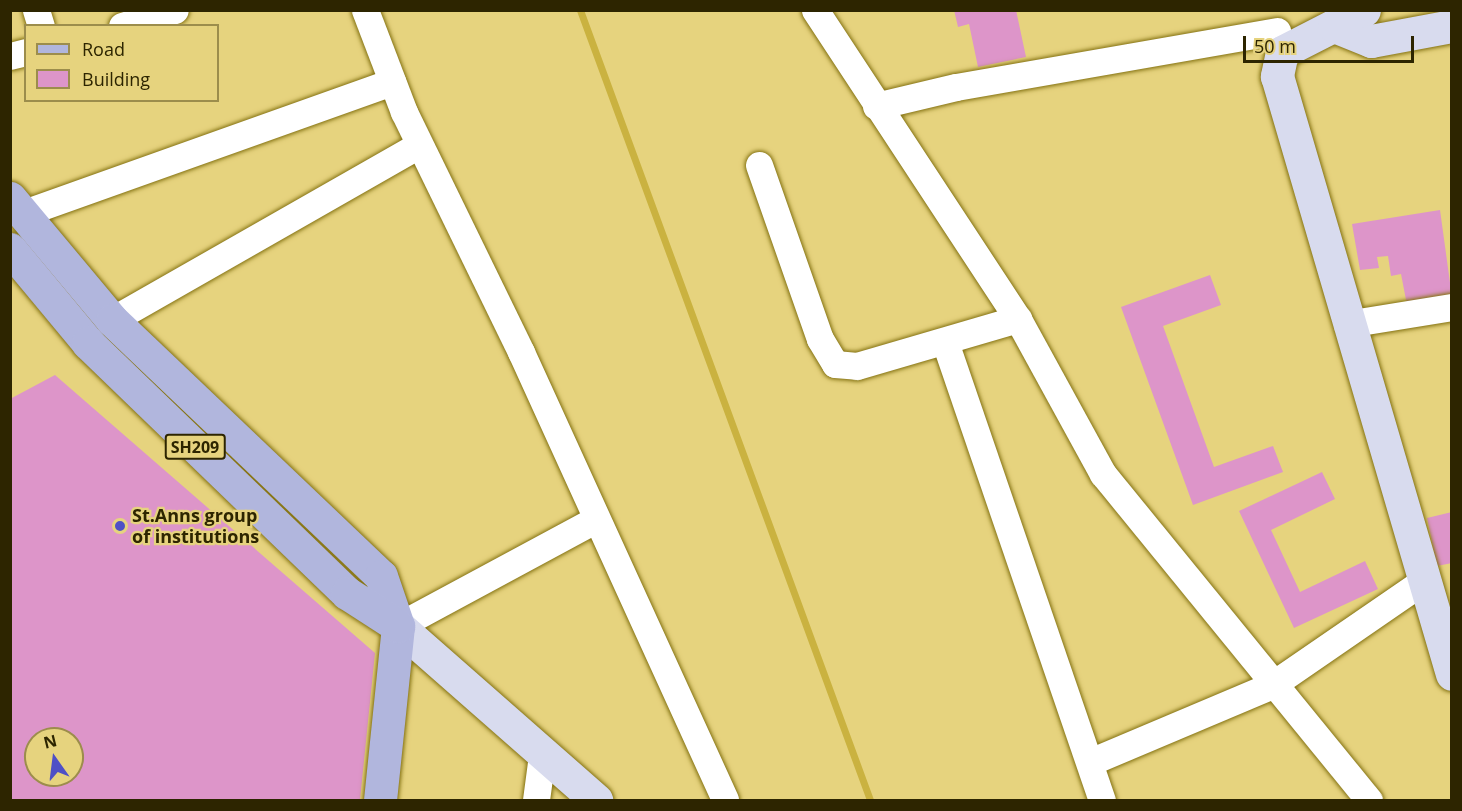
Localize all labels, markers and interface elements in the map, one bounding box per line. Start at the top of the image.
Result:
legend [24,24,219,102]
scale bar [1246,24,1417,62]
text: 50 m [1254,34,1296,58]
text: Road [82,37,125,61]
text: Building [82,67,150,91]
road number: SH209 [164,434,226,460]
place label: St.Anns group of institutions [132,505,259,548]
marker: St.Anns group of institutions [113,519,127,533]
north arrow [24,727,84,787]
text: N [41,729,59,754]

